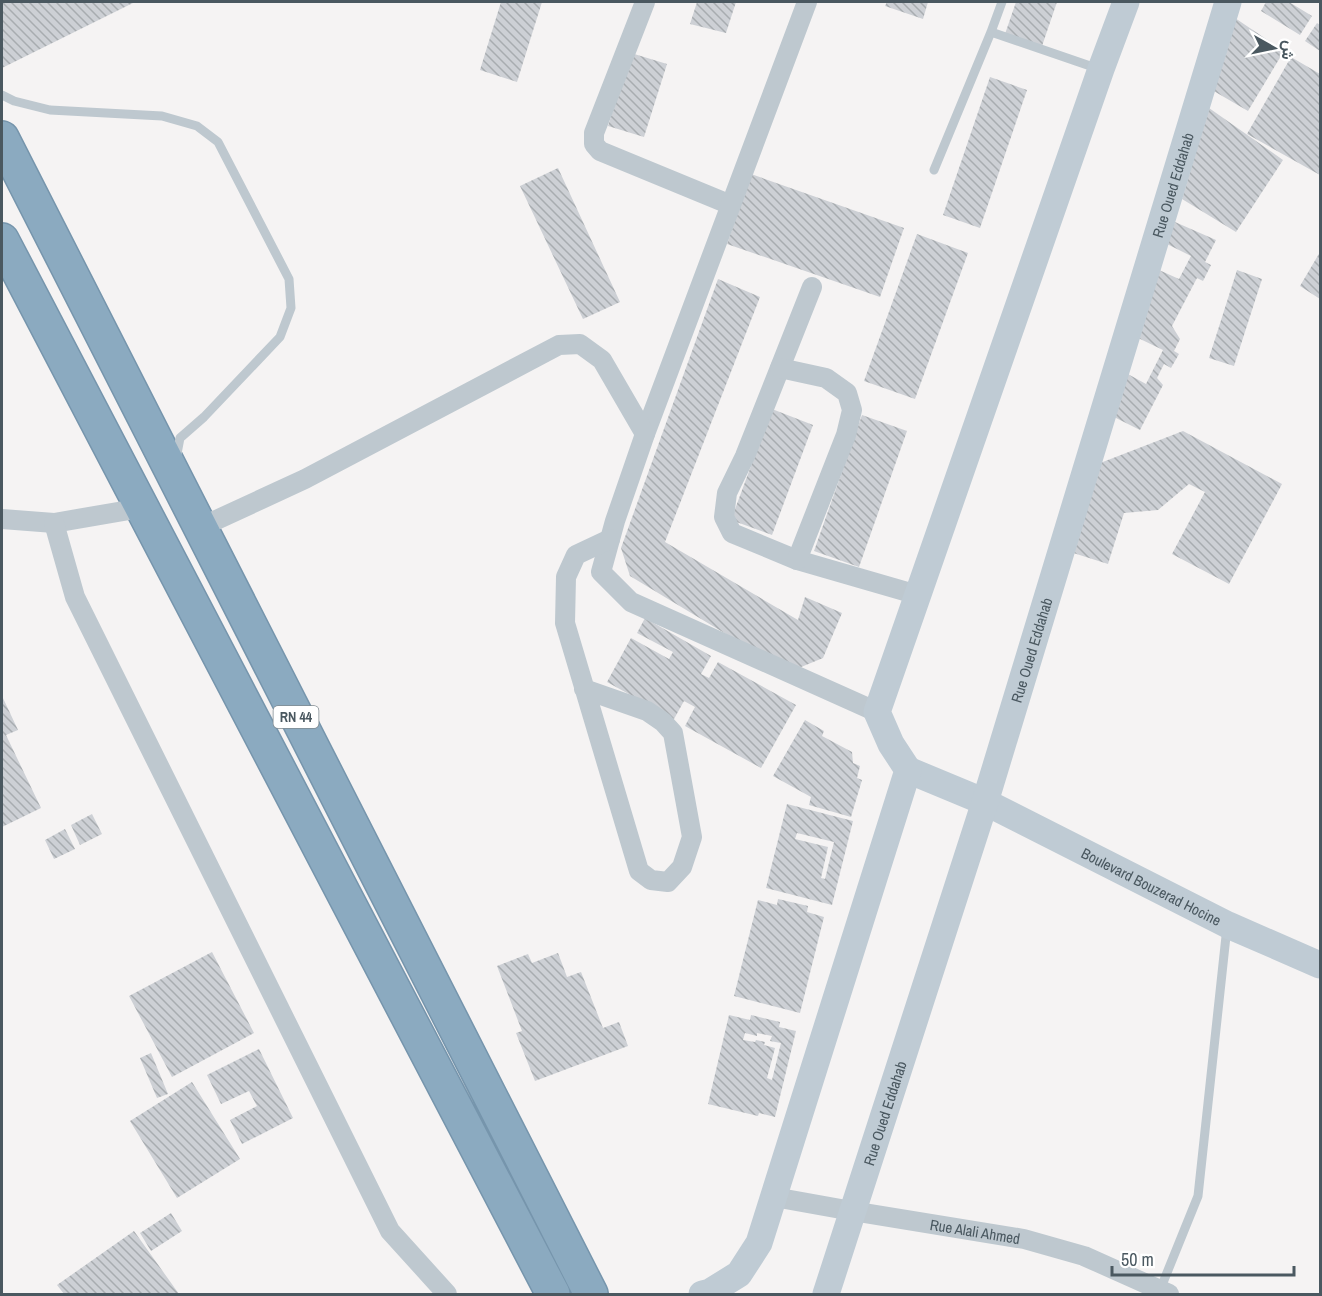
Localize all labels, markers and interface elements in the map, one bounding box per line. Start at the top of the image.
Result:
north arrow [1244,18,1304,78]
text: ش [1276,39,1301,62]
street label: Rue Oued Eddahab [1147,130,1198,240]
street label: Rue Oued Eddahab [1005,595,1057,705]
road number: RN 44 [274,706,318,728]
street label: Boulevard Bouzerad Hocine [1078,842,1225,930]
street label: Rue Oued Eddahab [858,1058,911,1168]
street label: Rue Alali Ahmed [929,1213,1022,1249]
scale bar [1112,1239,1294,1277]
text: 50 m [1121,1247,1154,1272]

